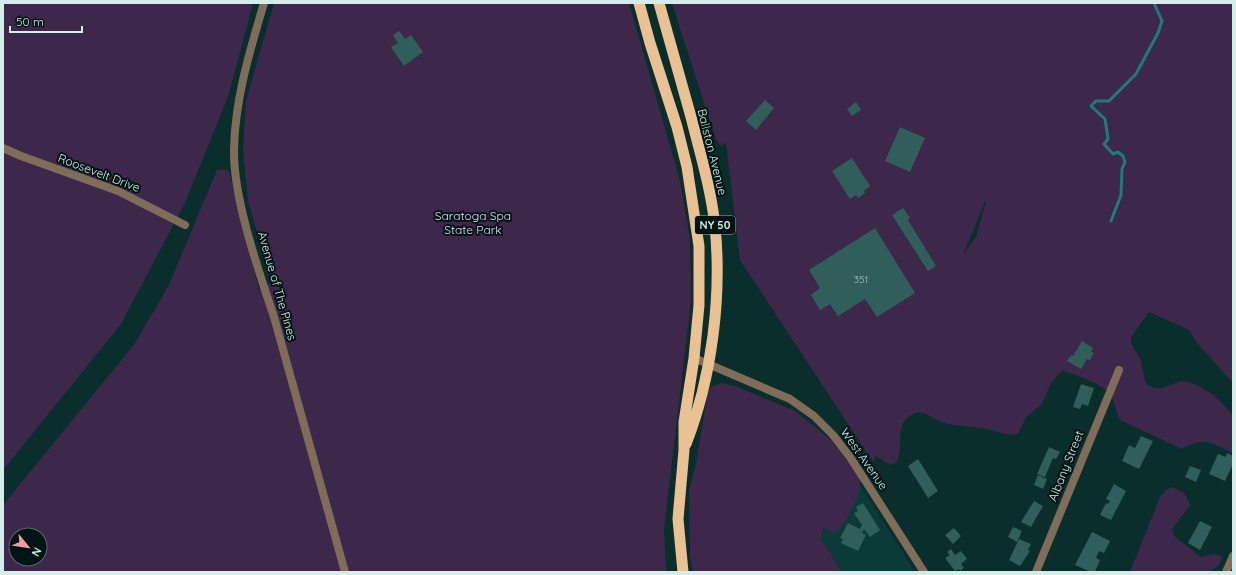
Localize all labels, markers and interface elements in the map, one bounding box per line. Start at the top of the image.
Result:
scale bar [10,8,82,34]
text: 50 m [16,14,44,29]
street label: Ballston Avenue [694,107,731,197]
street label: Roosevelt Drive [56,150,143,195]
park label: Saratoga Spa State Park [435,208,511,237]
road number: NY 50 [695,216,735,234]
street label: Avenue of The Pines [255,230,300,342]
house number: 351 [854,273,868,286]
street label: West Avenue [838,425,891,493]
street label: Albany Street [1045,428,1087,503]
north arrow [8,527,48,567]
text: N [29,545,45,559]

